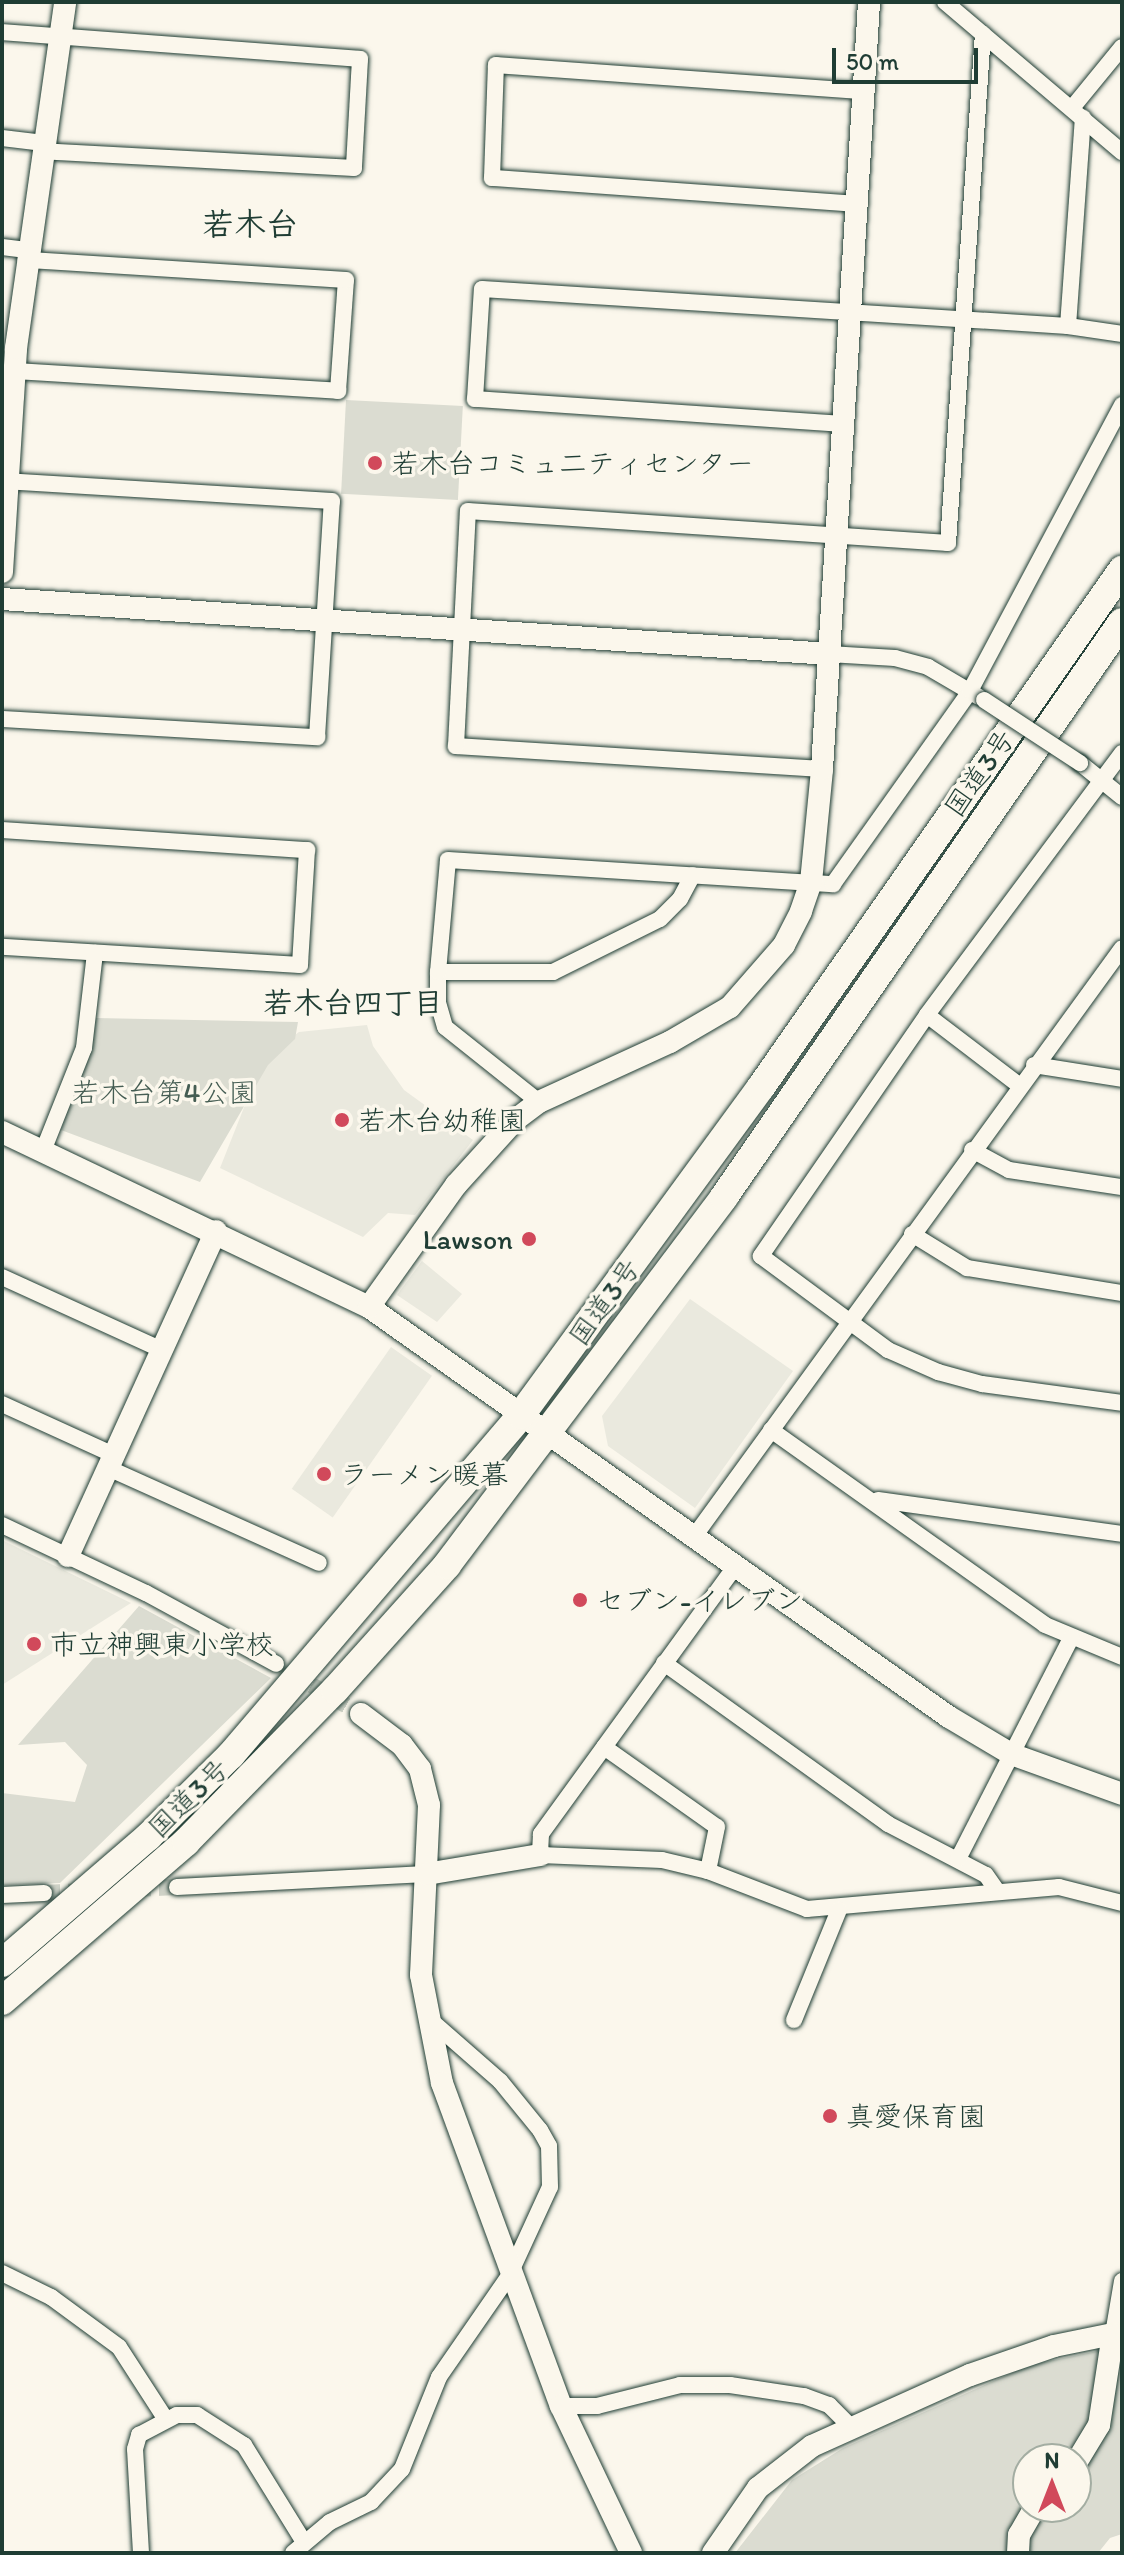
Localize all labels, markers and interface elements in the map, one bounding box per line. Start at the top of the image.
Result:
scale bar [836,32,982,82]
text: 50 m [846,47,899,76]
district label: 若木台 [202,205,298,243]
place label: 若木台コミュ二ティセンター [391,446,755,480]
marker: 若木台コミュ二ティセンター [366,454,384,472]
street label: 国道3号 [937,723,1021,823]
district label: 若木台四丁目 [263,985,443,1021]
park label: 若木台第4公園 [72,1075,256,1109]
place label: 若木台幼稚園 [358,1103,526,1137]
marker: 若木台幼稚園 [333,1111,351,1129]
place label: Lawson [423,1222,513,1256]
marker: Lawson [520,1230,538,1248]
street label: 国道3号 [561,1252,647,1352]
place label: ラーメン暖暮 [340,1457,508,1491]
marker: ラーメン暖暮 [315,1465,333,1483]
place label: セブン-イレブン [596,1583,803,1617]
marker: セブン-イレブン [571,1591,589,1609]
place label: 市立神興東小学校 [50,1627,274,1661]
marker: 市立神興東小学校 [25,1635,43,1653]
street label: 国道3号 [141,1751,235,1845]
place label: 真愛保育園 [846,2099,986,2133]
marker: 真愛保育園 [821,2107,839,2125]
north arrow [1012,2443,1092,2523]
text: N [1045,2447,1059,2474]

